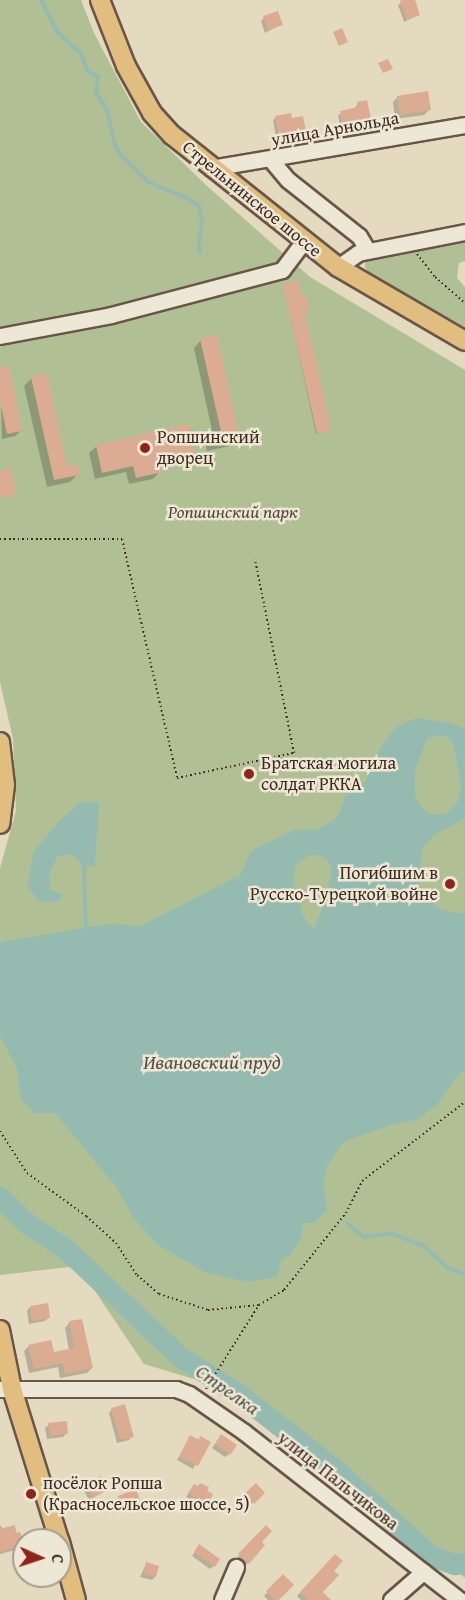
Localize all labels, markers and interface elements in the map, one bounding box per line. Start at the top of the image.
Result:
street label: улица Арнольда [269,107,401,151]
street label: Стрельнинское шоссе [178,136,326,262]
place label: Ропшинский дворец [157,427,260,470]
marker: Ропшинский дворец [138,441,152,455]
park label: Ропшинский парк [168,501,298,523]
place label: Братская могила солдат РККА [261,753,396,795]
marker: Братская могила солдат РККА [242,767,256,781]
place label: Погибшим в Русско-Турецкой войне [250,863,438,906]
marker: Погибшим в Русско-Турецкой войне [443,877,457,891]
water label: Ивановский пруд [143,1049,281,1073]
water label: Стрелка [192,1359,264,1419]
street label: улица Пальчикова [273,1427,403,1535]
place label: посёлок Ропша (Красносельское шоссе, 5) [43,1473,250,1516]
marker: посёлок Ропша (Красносельское шоссе, 5) [24,1487,38,1501]
north arrow [12,1528,72,1588]
text: С [46,1554,70,1564]

